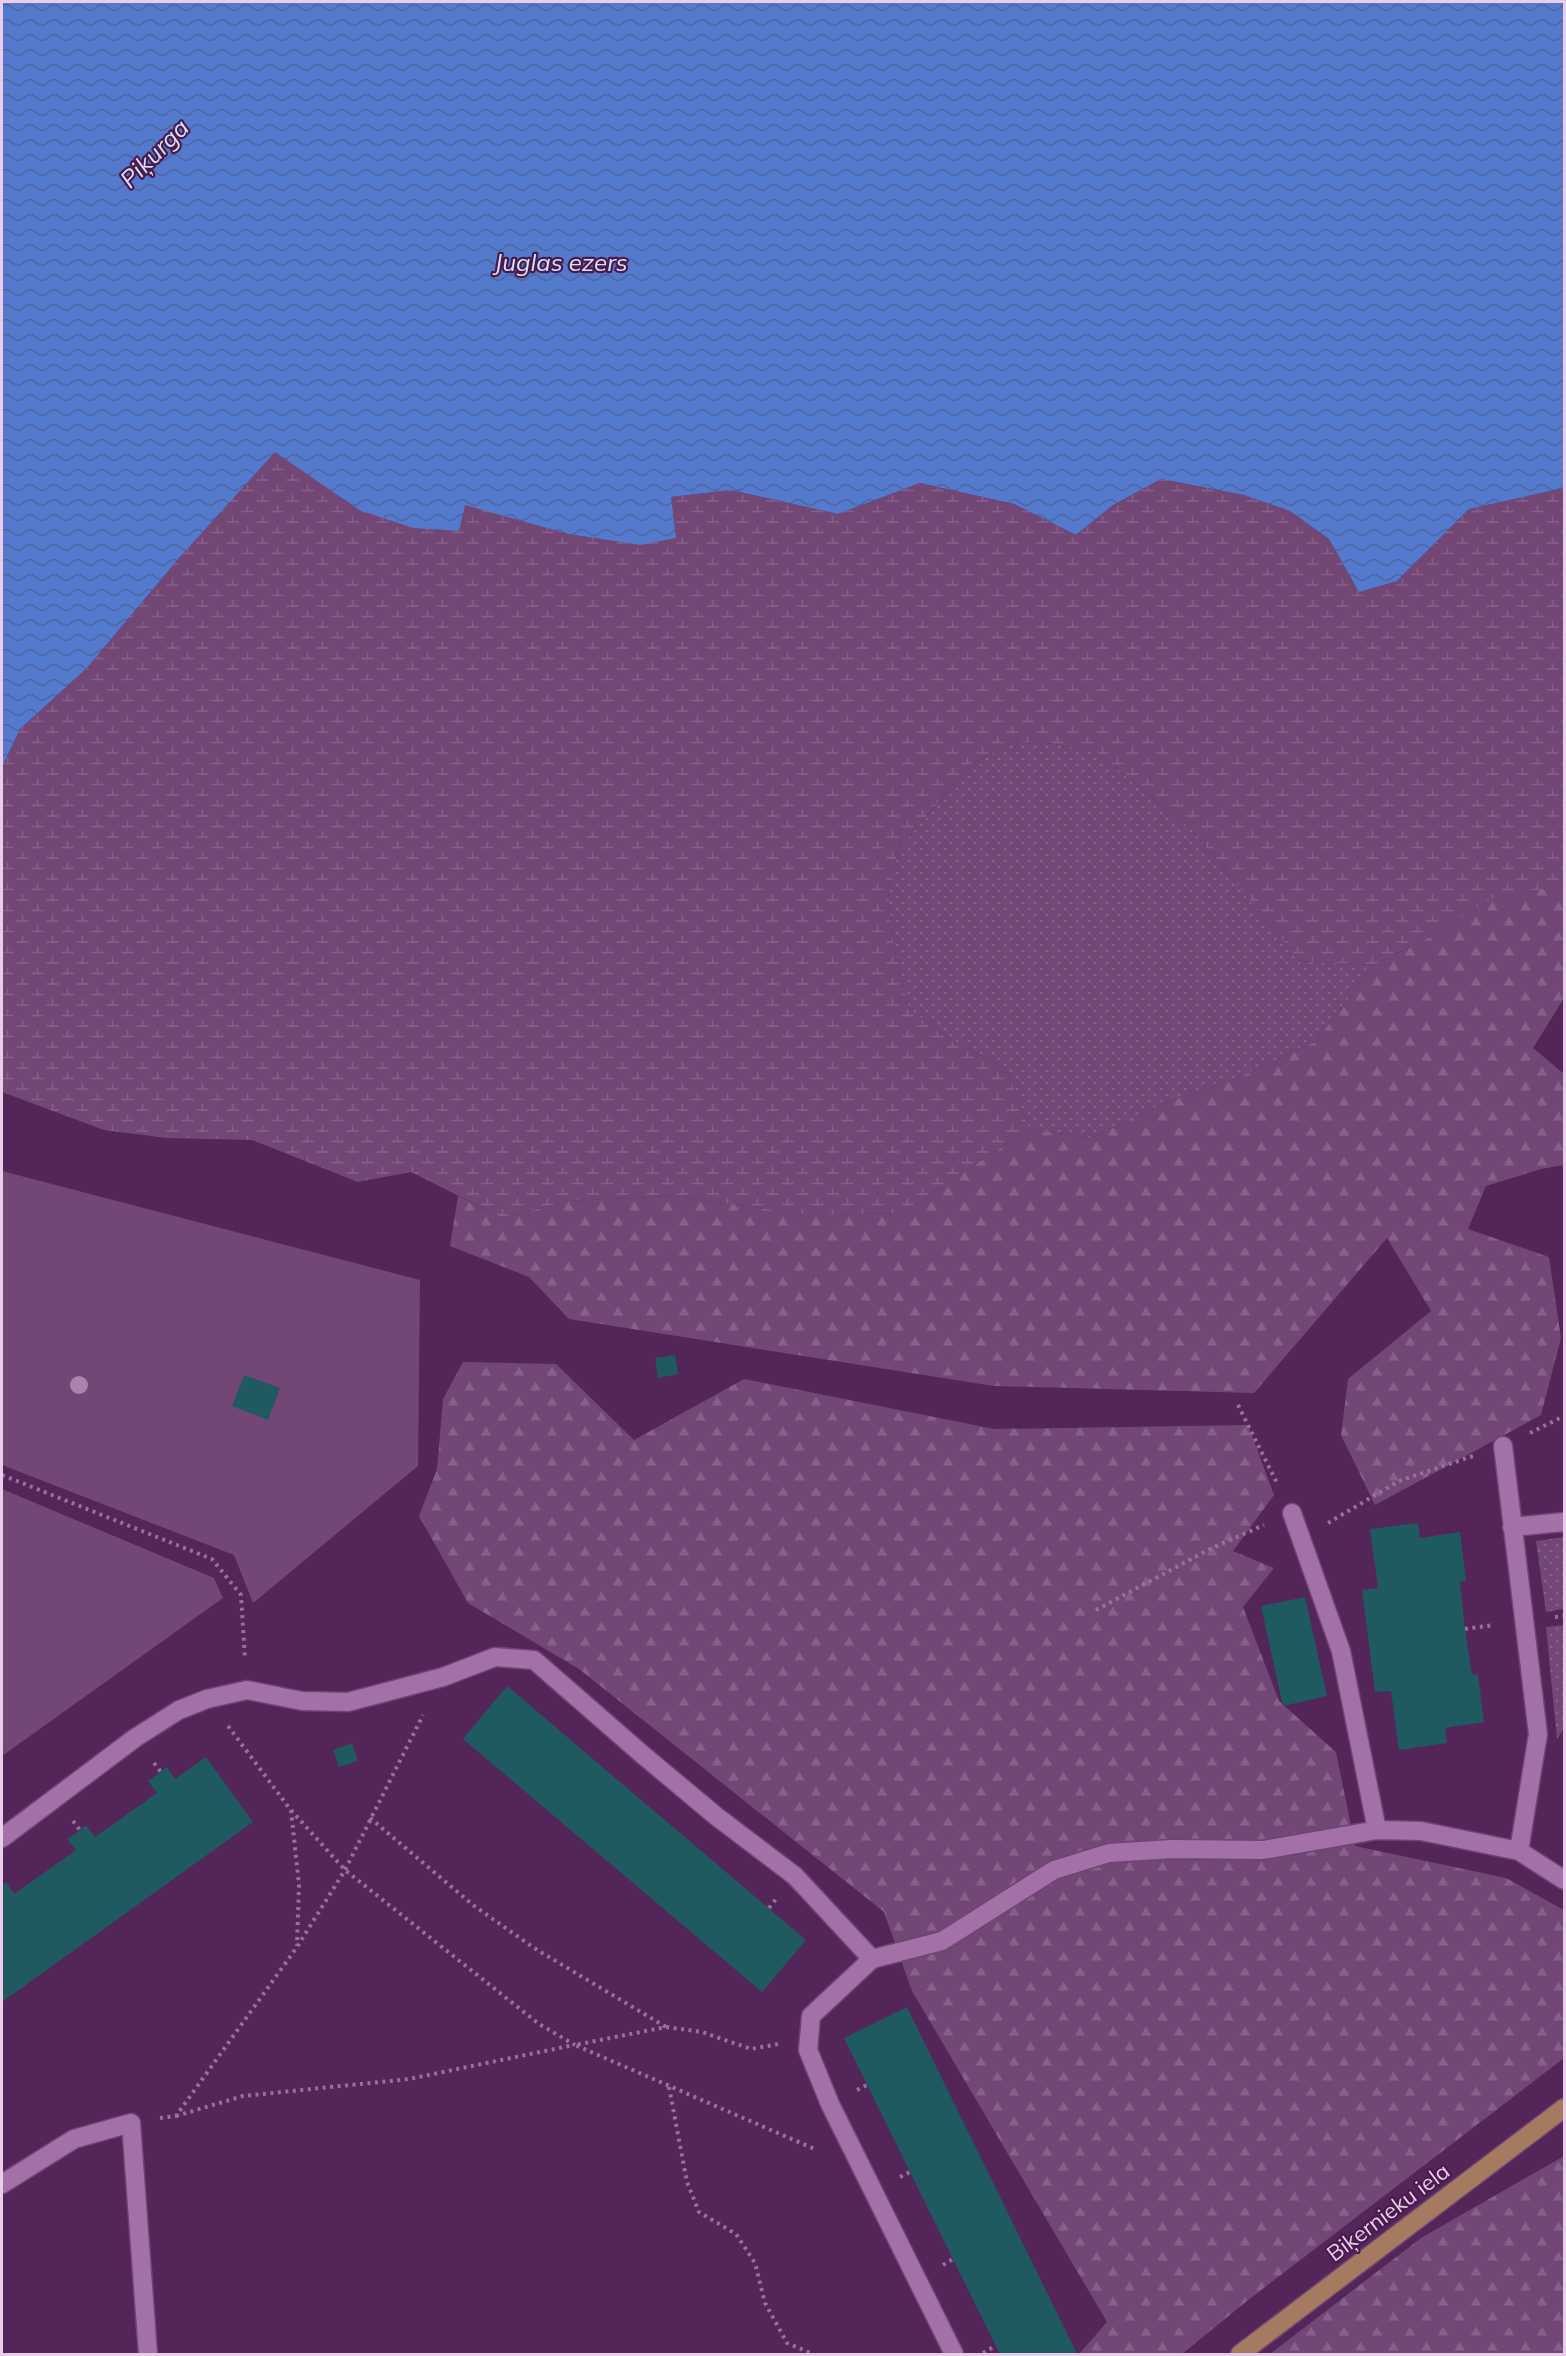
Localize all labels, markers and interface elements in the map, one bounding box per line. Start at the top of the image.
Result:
water label: Piķurga [113,112,195,194]
water label: Juglas ezers [492,247,628,277]
street label: Biķernieku iela [1321,2157,1456,2268]

